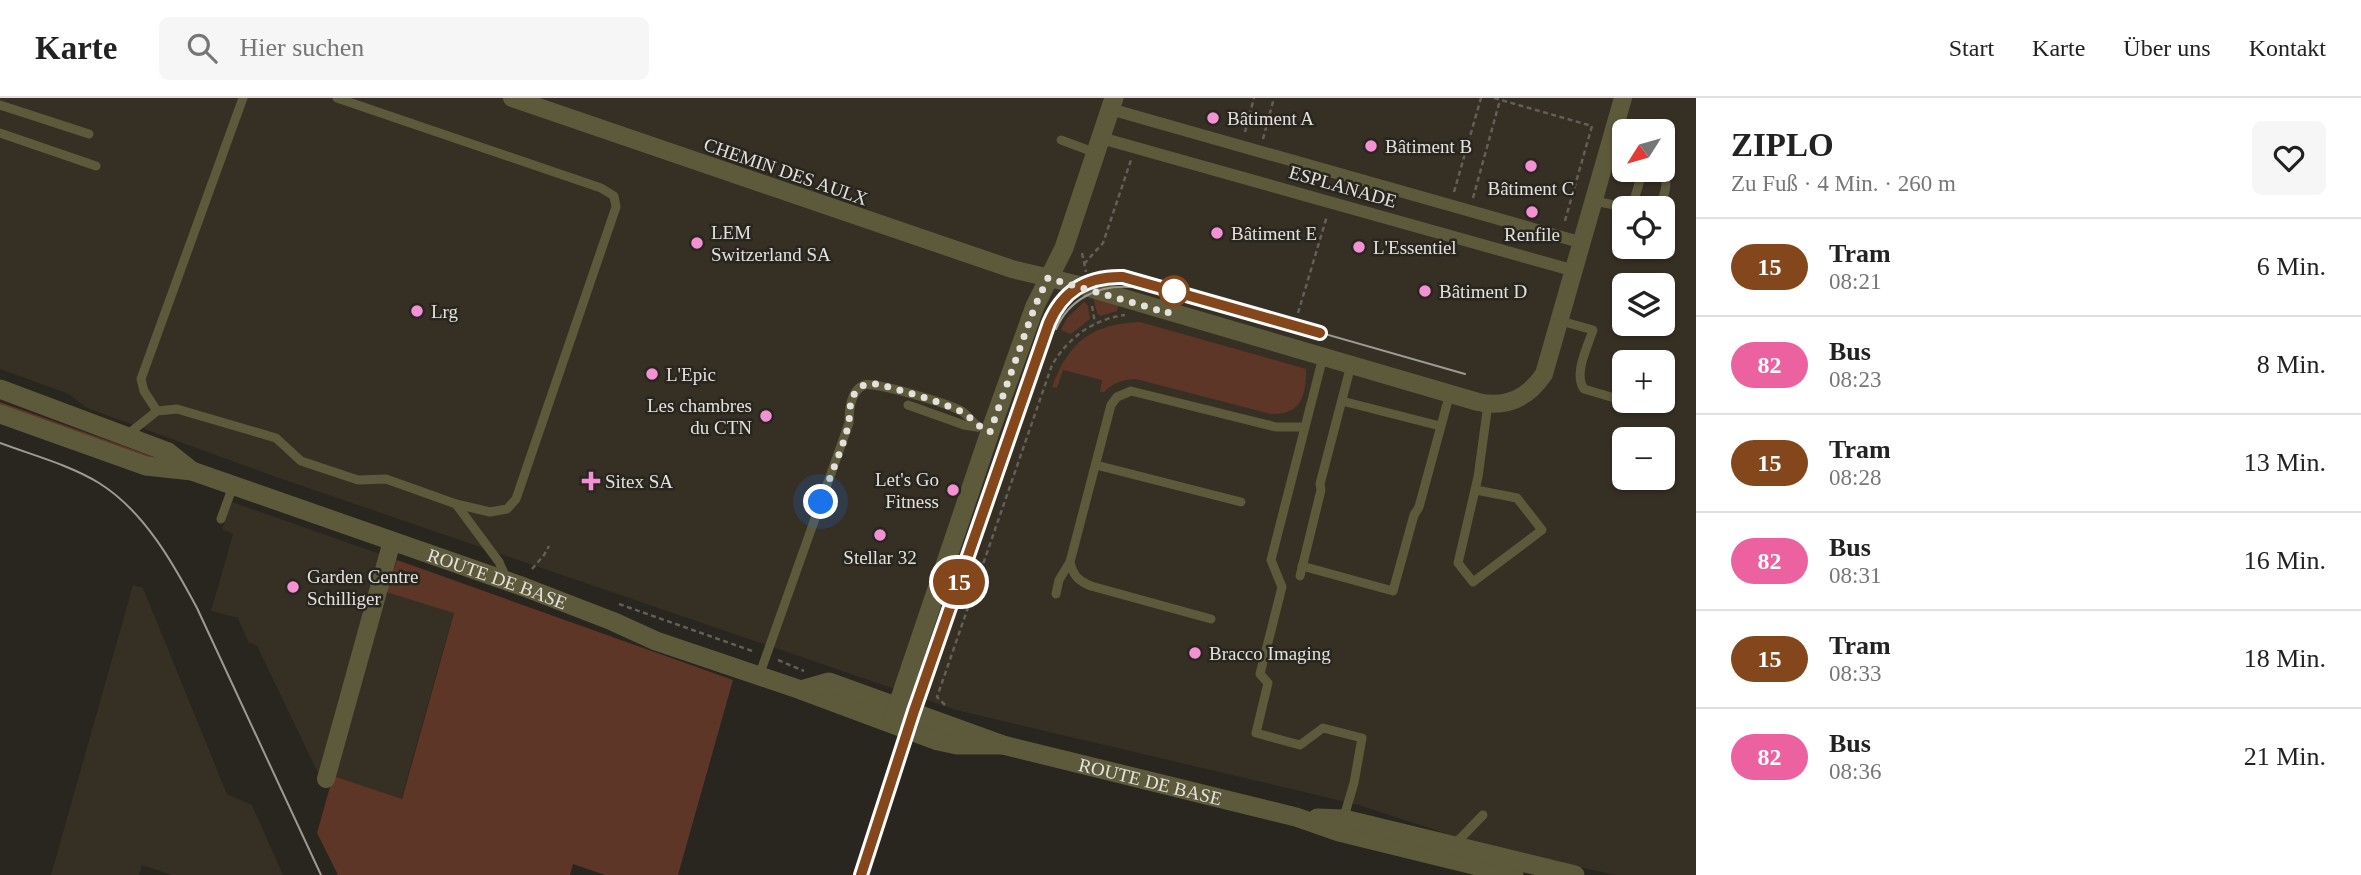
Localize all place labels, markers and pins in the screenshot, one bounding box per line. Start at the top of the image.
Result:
place label: Bâtiment A [1227,108,1314,129]
marker: Bâtiment A [1205,110,1221,126]
place label: Bâtiment B [1385,136,1472,157]
marker: Bâtiment B [1363,138,1379,154]
marker: Bâtiment C [1523,158,1539,174]
place label: Bâtiment C [1487,178,1575,199]
marker: Renfile [1524,204,1540,220]
place label: LEM Switzerland SA [711,222,831,265]
place label: Bâtiment E [1231,223,1317,244]
place label: Renfile [1504,224,1560,245]
marker: Bâtiment E [1209,225,1225,241]
marker: LEM Switzerland SA [689,235,705,251]
place label: L'Essentiel [1373,237,1457,258]
marker: L'Essentiel [1351,239,1367,255]
unlabelled marker [1159,276,1189,306]
place label: Bâtiment D [1439,281,1527,302]
marker: Bâtiment D [1417,283,1433,299]
place label: Lrg [431,301,459,322]
marker: Lrg [409,303,425,319]
place label: L'Epic [666,364,716,385]
marker: L'Epic [644,366,660,382]
place label: Les chambres du CTN [647,395,752,438]
marker: Les chambres du CTN [758,408,774,424]
place label: Let's Go Fitness [875,469,939,512]
place label: Sitex SA [605,471,673,492]
marker: Sitex SA [583,473,599,489]
marker: Let's Go Fitness [945,482,961,498]
marker: Stellar 32 [872,527,888,543]
place label: Stellar 32 [843,547,917,568]
place label: Garden Centre Schilliger [307,566,418,609]
marker: Garden Centre Schilliger [285,579,301,595]
place label: Bracco Imaging [1209,643,1331,664]
marker: Bracco Imaging [1187,645,1203,661]

